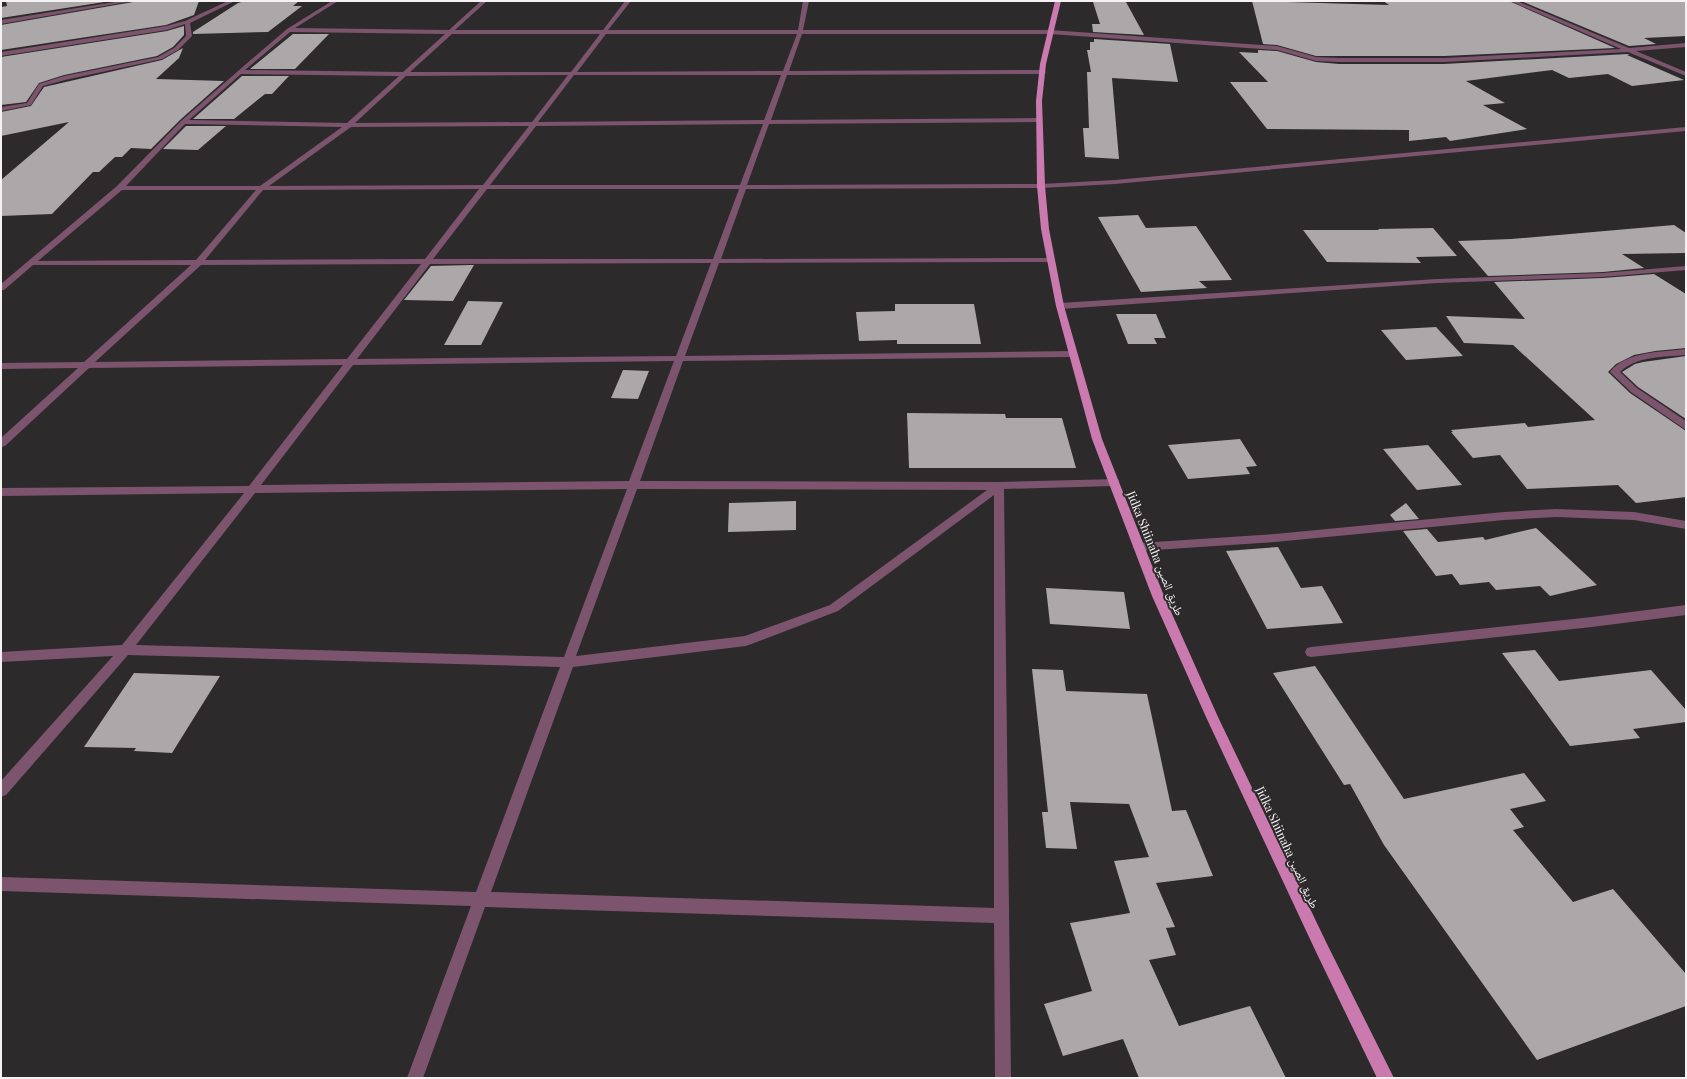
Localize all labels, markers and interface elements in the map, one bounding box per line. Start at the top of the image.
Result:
street label: Jidka Shiinaha طريق الصين [1123,487,1188,618]
street label: Jidka Shiinaha طريق الصين [1252,782,1323,911]

